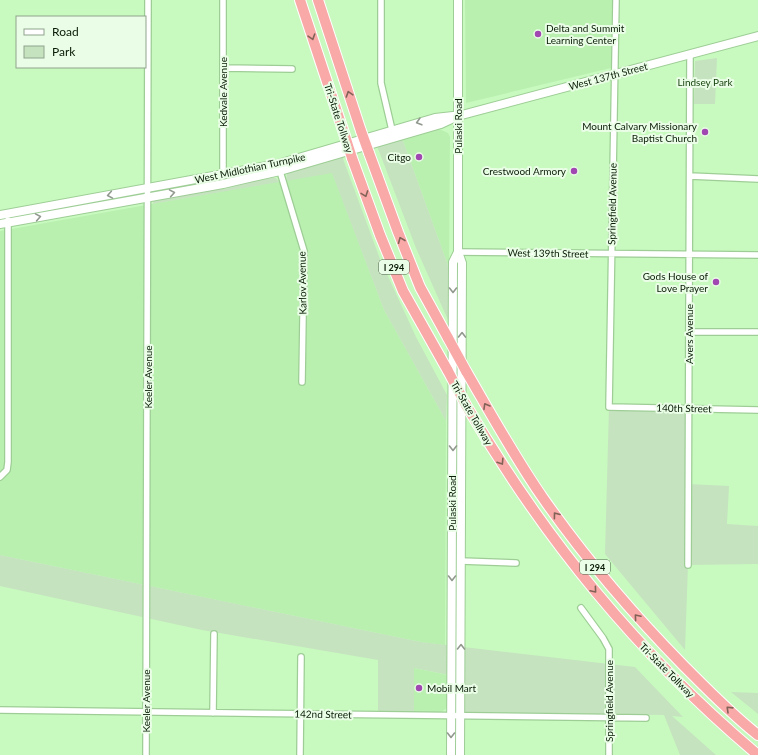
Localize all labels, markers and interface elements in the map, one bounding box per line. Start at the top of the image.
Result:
legend [16,16,146,68]
place label: Delta and Summit Learning Center [546,22,625,46]
text: Road [52,24,79,39]
marker: Delta and Summit Learning Center [533,29,543,39]
one-way arrow [307,33,316,40]
text: Park [52,44,76,59]
street label: Kedvale Avenue [217,57,229,127]
street label: West 137th Street [567,60,649,92]
park label: Lindsey Park [677,76,734,88]
street label: Tri-State Tollway [322,82,356,155]
one-way arrow [345,91,354,98]
street label: Pulaski Road [452,98,464,154]
one-way arrow [416,117,423,126]
place label: Mount Calvary Missionary Baptist Church [582,120,698,144]
marker: Mount Calvary Missionary Baptist Church [700,127,710,137]
street label: West Midlothian Turnpike [194,150,306,186]
place label: Citgo [388,151,411,163]
marker: Citgo [414,152,424,162]
street label: Springfield Avenue [605,163,619,245]
place label: Crestwood Armory [483,165,567,177]
marker: Crestwood Armory [569,166,579,176]
one-way arrow [169,189,175,197]
one-way arrow [107,190,113,198]
one-way arrow [361,191,369,198]
one-way arrow [35,213,42,221]
one-way arrow [398,237,406,245]
street label: West 139th Street [507,246,589,260]
street label: Karlov Avenue [295,251,309,315]
road number: I 294 [379,260,409,274]
place label: Gods House of Love Prayer [643,270,708,294]
marker: Gods House of Love Prayer [711,277,721,287]
one-way arrow [449,287,457,293]
street label: Avers Avenue [683,304,695,364]
one-way arrow [458,332,466,338]
street label: Keeler Avenue [142,345,154,409]
street label: Tri-State Tollway [449,379,496,448]
street label: 140th Street [656,402,712,414]
one-way arrow [484,403,491,410]
one-way arrow [449,445,457,451]
one-way arrow [496,458,504,465]
street label: Pulaski Road [446,475,458,531]
one-way arrow [554,513,561,520]
road number: I 294 [580,560,610,574]
one-way arrow [448,575,456,581]
one-way arrow [589,585,596,592]
one-way arrow [635,614,642,622]
street label: Tri-State Tollway [637,640,697,700]
one-way arrow [457,644,465,650]
street label: Springfield Avenue [603,660,615,742]
street label: Keeler Avenue [140,669,152,733]
place label: Mobil Mart [427,682,476,694]
marker: Mobil Mart [414,683,424,693]
one-way arrow [726,706,734,714]
street label: 142nd Street [294,707,352,721]
one-way arrow [447,732,455,738]

